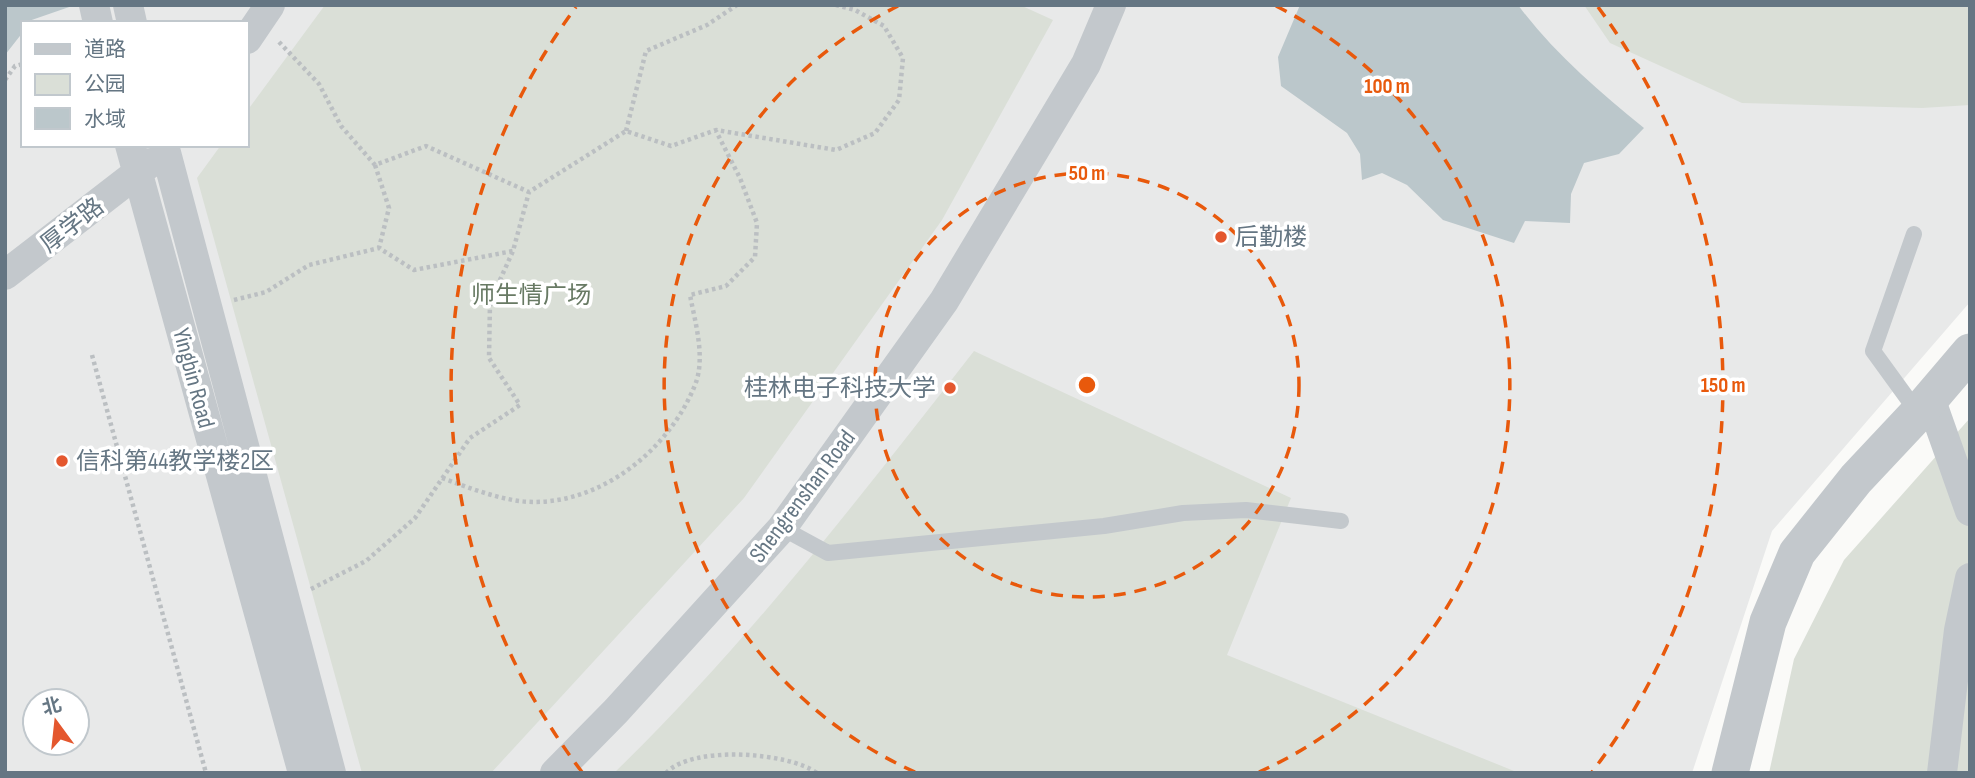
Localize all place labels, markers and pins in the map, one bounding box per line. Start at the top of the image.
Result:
place label: 后勤楼 [1235,223,1307,252]
marker: 后勤楼 [1213,229,1229,245]
centre of rings [1075,373,1099,397]
place label: 桂林电子科技大学 [744,374,936,403]
marker: 桂林电子科技大学 [942,380,958,396]
place label: 信科第44教学楼2区 [76,447,274,476]
marker: 信科第44教学楼2区 [54,453,70,469]

